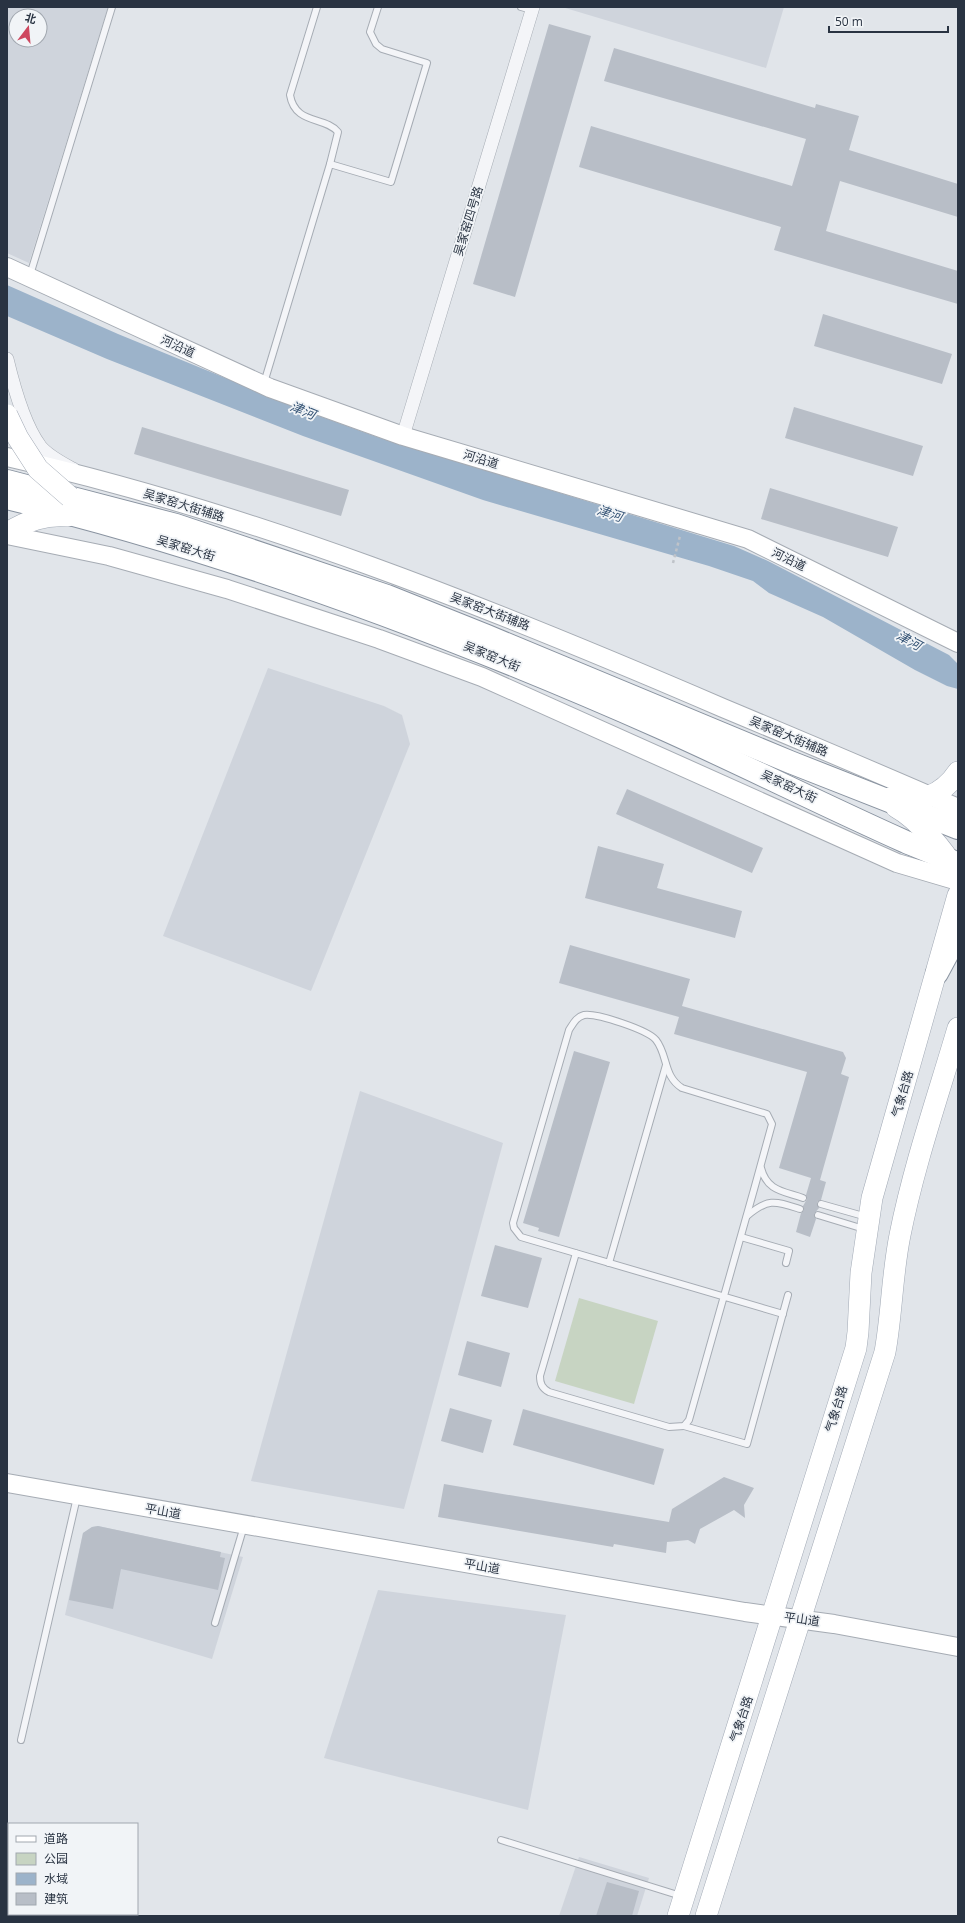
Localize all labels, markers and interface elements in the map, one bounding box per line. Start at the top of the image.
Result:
north arrow [8,8,48,48]
scale bar [829,8,948,34]
text: 北 [24,9,38,27]
text: 50 m [835,13,863,30]
street label: 吴家窑四号路 [449,184,487,258]
street label: 河沿道 [158,331,198,361]
water label: 津河 [288,397,321,424]
street label: 河沿道 [461,446,501,472]
street label: 吴家窑大街辅路 [141,485,227,525]
water label: 津河 [595,500,628,527]
street label: 吴家窑大街 [155,531,217,565]
street label: 河沿道 [769,543,809,575]
street label: 吴家窑大街辅路 [448,588,532,634]
water label: 津河 [893,626,927,655]
street label: 吴家窑大街 [461,637,523,675]
street label: 吴家窑大街辅路 [747,712,831,760]
street label: 吴家窑大街 [758,766,820,806]
street label: 气象台路 [887,1069,917,1119]
street label: 气象台路 [821,1384,851,1434]
street label: 平山道 [144,1500,182,1522]
street label: 平山道 [463,1555,501,1577]
street label: 平山道 [783,1608,821,1630]
street label: 气象台路 [725,1694,757,1744]
legend [8,1823,138,1915]
text: 道路 [44,1830,68,1847]
text: 公园 [44,1850,68,1867]
text: 水域 [44,1870,68,1887]
text: 建筑 [44,1890,68,1907]

